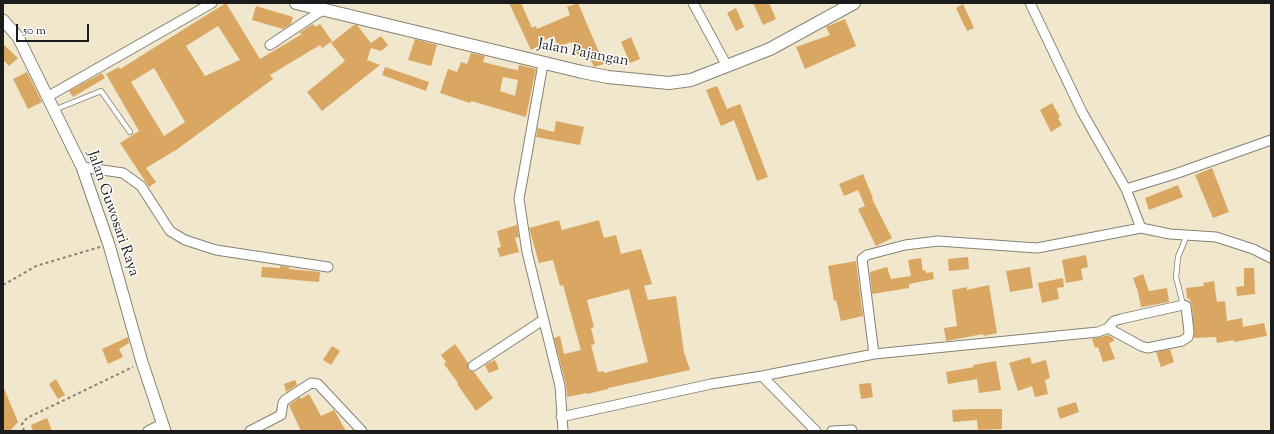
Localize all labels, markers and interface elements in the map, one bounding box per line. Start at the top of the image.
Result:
scale bar [18,16,91,42]
text: 50 m [23,22,46,40]
street label: Jalan Pajangan [536,36,630,72]
street label: Jalan Guwosari Raya [82,149,142,279]

